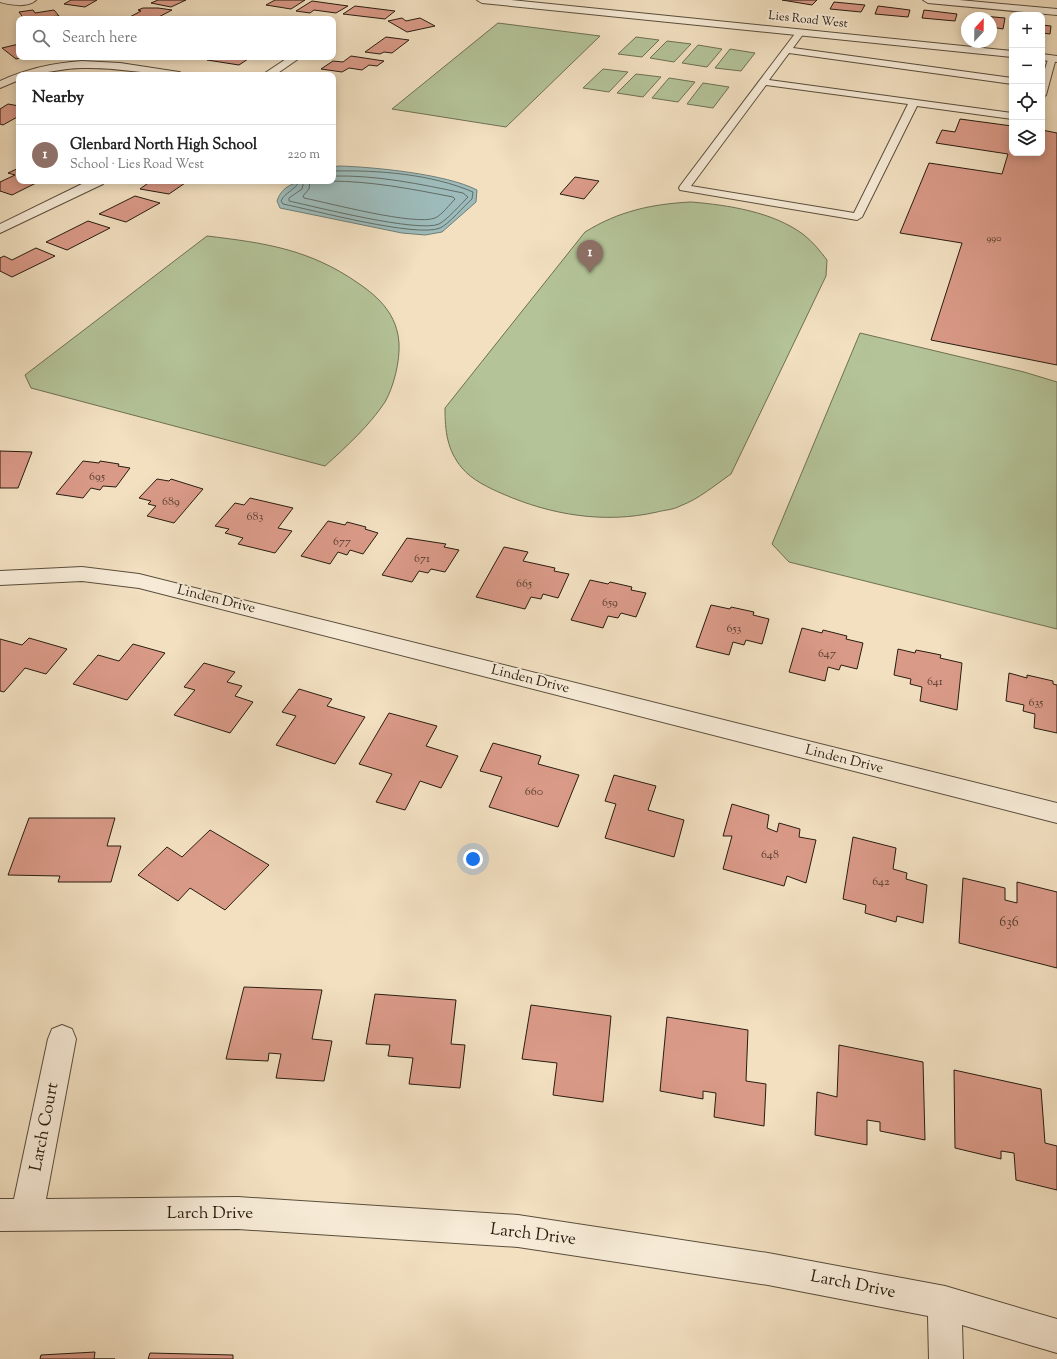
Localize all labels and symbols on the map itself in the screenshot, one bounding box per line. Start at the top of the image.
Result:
street label: Lies Road West [767,7,849,33]
north arrow [961,12,997,48]
house number: 990 [986,231,1002,246]
pin: 1 [577,240,603,273]
house number: 695 [89,468,105,486]
house number: 689 [162,493,180,511]
house number: 683 [247,508,264,526]
house number: 677 [333,533,351,551]
house number: 671 [414,550,430,568]
house number: 665 [516,575,532,593]
street label: Linden Drive [175,581,257,619]
house number: 659 [602,594,618,612]
house number: 653 [727,620,742,638]
house number: 647 [818,645,836,663]
street label: Linden Drive [489,661,571,699]
house number: 641 [927,673,943,691]
house number: 635 [1029,694,1043,712]
street label: Linden Drive [803,741,885,779]
house number: 660 [525,783,543,801]
house number: 648 [761,846,779,864]
your location [463,849,483,869]
house number: 642 [872,873,890,891]
house number: 636 [999,913,1019,933]
street label: Larch Court [25,1080,65,1173]
street label: Larch Drive [167,1202,253,1226]
street label: Larch Drive [489,1218,577,1252]
street label: Larch Drive [808,1265,898,1305]

